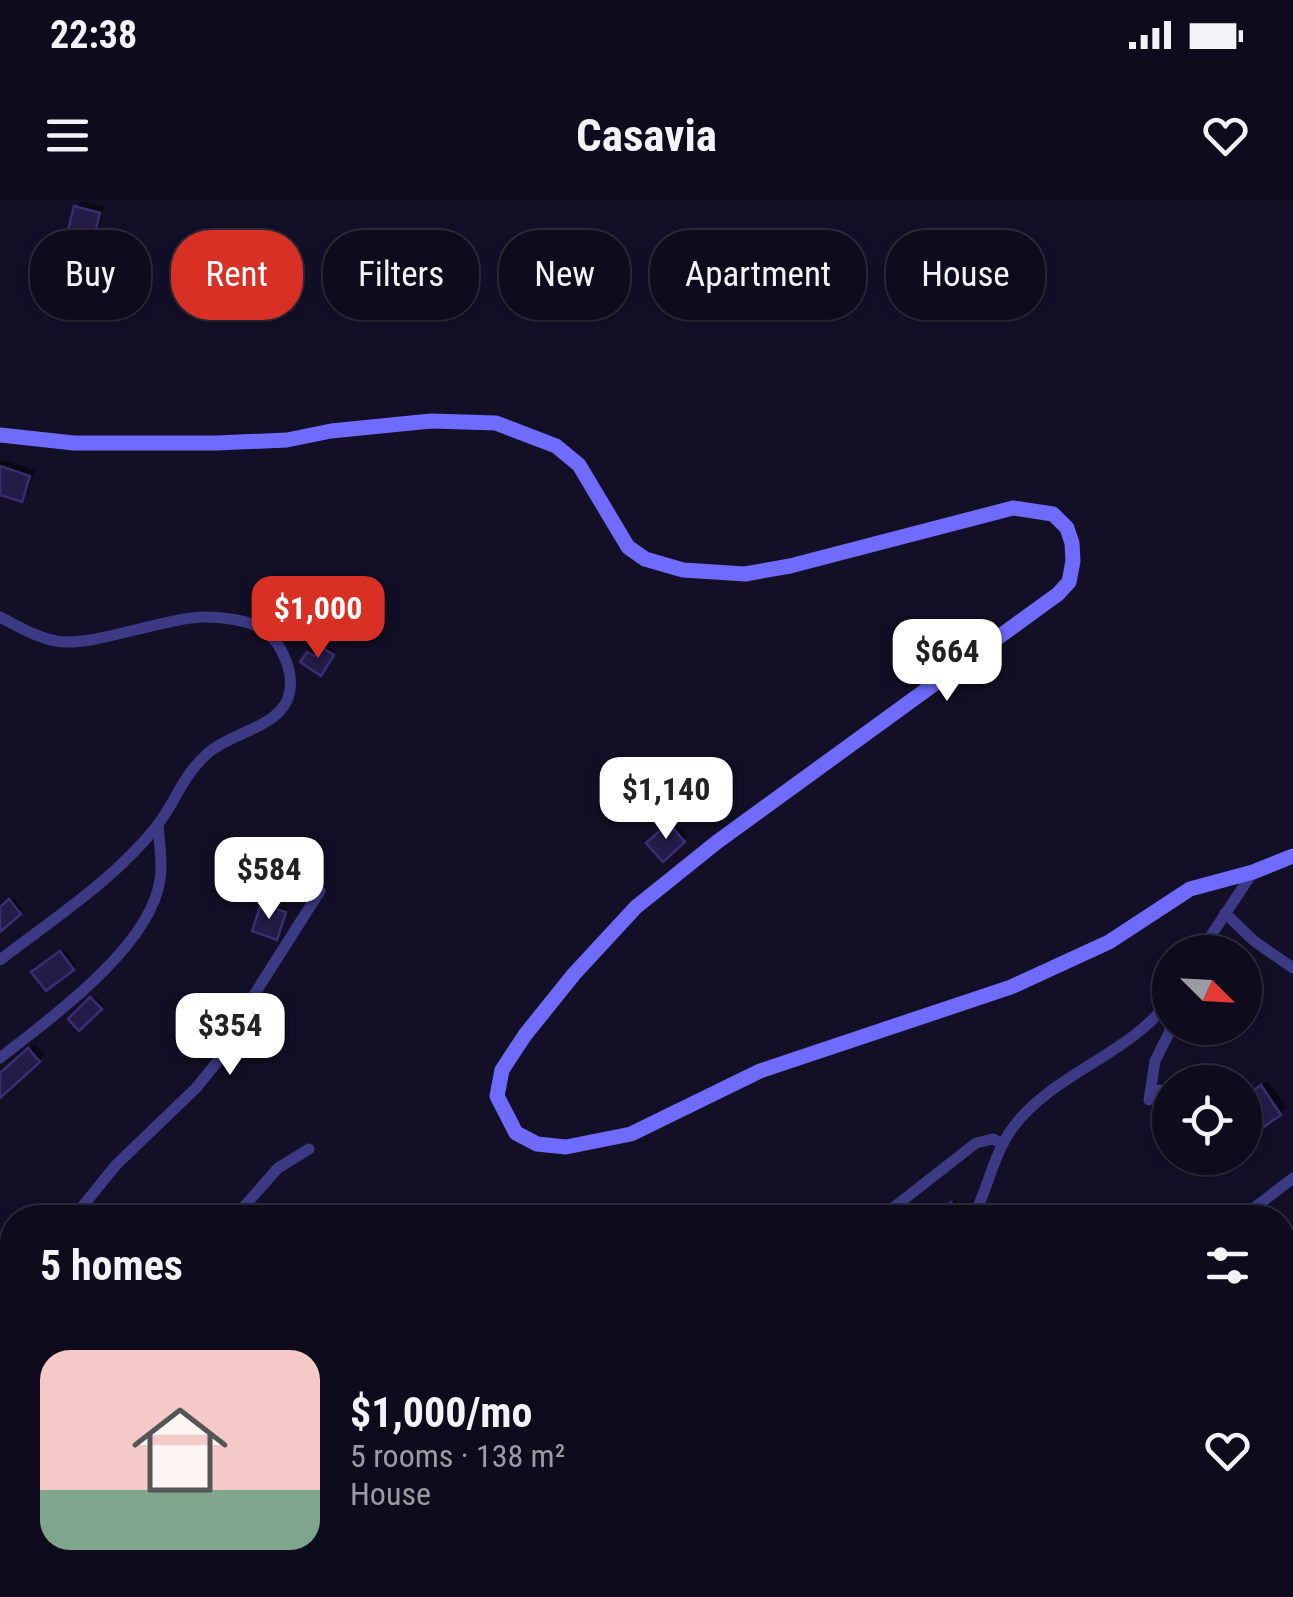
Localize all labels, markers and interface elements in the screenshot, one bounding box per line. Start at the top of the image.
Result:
text: 22:38 [50,13,137,57]
icon: menu [40,108,95,163]
icon: heart [1198,108,1253,163]
text: Casavia [576,109,717,162]
chip: Buy [30,230,151,320]
chip: Rent [171,230,303,320]
chip: Filters [323,230,479,320]
chip: New [499,230,630,320]
chip: Apartment [650,230,866,320]
chip: House [886,230,1045,320]
pin: $1,000 [237,576,399,661]
text: $1,000 [274,589,362,627]
pin: $664 [888,619,1006,704]
text: $664 [915,632,979,670]
pin: $1,140 [585,757,747,842]
text: $1,140 [622,770,710,808]
pin: $584 [210,837,328,922]
text: $584 [237,850,301,888]
north arrow [1152,935,1262,1045]
map controls [1152,935,1262,1175]
pin: $354 [171,993,289,1078]
text: $354 [198,1006,262,1044]
button: locate [1152,1065,1262,1175]
icon: filters [1200,1238,1255,1293]
text: 5 homes [40,1241,183,1290]
text: $1,000/mo [350,1388,532,1437]
icon: home [120,1390,240,1510]
icon: heart [1200,1423,1255,1478]
text: 5 rooms · 138 m² [350,1437,565,1475]
text: House [350,1475,431,1513]

